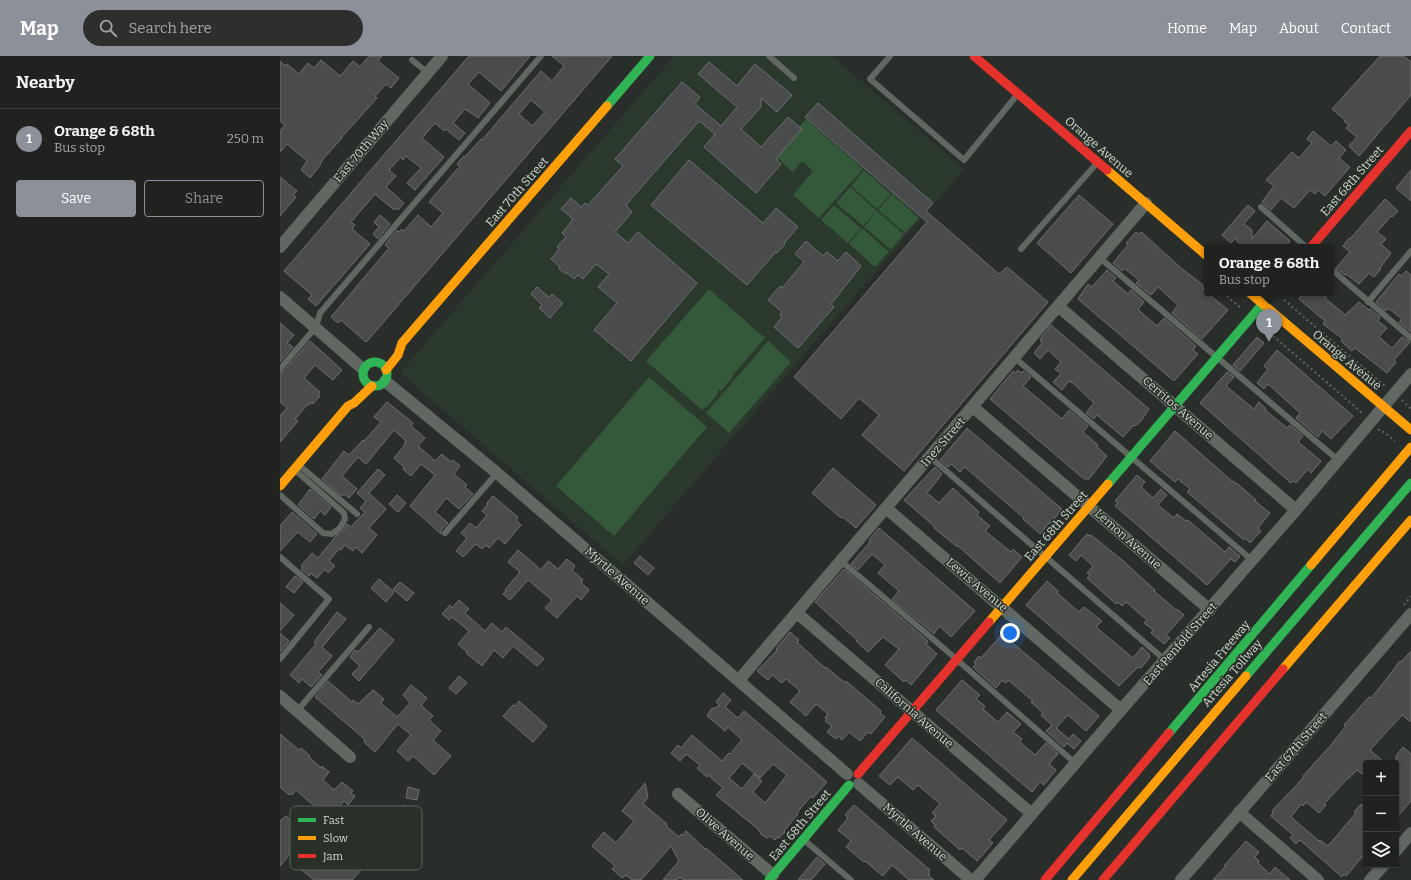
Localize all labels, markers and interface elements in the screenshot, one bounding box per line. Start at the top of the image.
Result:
search box [83,10,363,46]
text: Map [20,17,59,40]
icon: search [97,17,119,39]
text: Search here [129,19,212,37]
text: Home [1167,20,1207,37]
text: Map [1229,20,1257,37]
text: About [1279,20,1319,37]
text: Contact [1341,20,1391,37]
text: Nearby [16,72,75,93]
street label: Orange Avenue [1062,114,1136,180]
street label: East 70th Way [331,116,392,185]
text: Orange & 68th [54,122,155,140]
text: 1 [26,131,32,146]
text: 250 m [227,131,264,146]
text: Bus stop [54,140,105,155]
street label: East 68th Street [1318,143,1387,219]
street label: East 70th Street [483,154,551,230]
button: Save [16,180,136,217]
button: Share [144,180,264,217]
popup [1204,244,1334,296]
text: Orange & 68th [1219,254,1319,272]
text: Bus stop [1219,272,1270,287]
pin: 1 [1256,309,1282,342]
street label: Orange Avenue [1310,327,1384,393]
street label: Cerritos Avenue [1140,373,1216,443]
street label: Inez Street [918,414,969,469]
street label: East 68th Street [1022,488,1091,564]
street label: Lemon Avenue [1092,506,1164,572]
street label: Myrtle Avenue [582,544,652,608]
street label: Lewis Avenue [943,555,1011,615]
street label: East Penfold Street [1140,599,1220,688]
street label: Artesia Freeway [1185,617,1253,695]
your location [1000,623,1020,643]
street label: Artesia Tollway [1199,636,1265,709]
street label: California Avenue [872,675,956,751]
street label: East 67th Street [1262,709,1330,784]
map controls [1363,760,1399,868]
button: + [1363,760,1399,796]
street label: East 68th Street [766,786,834,863]
button: − [1363,796,1399,832]
street label: Myrtle Avenue [880,800,950,864]
street label: Olive Avenue [693,805,757,863]
legend [290,806,422,870]
text: Fast [323,814,344,827]
text: Slow [323,832,348,845]
button: layers [1363,832,1399,868]
text: Jam [322,850,343,863]

